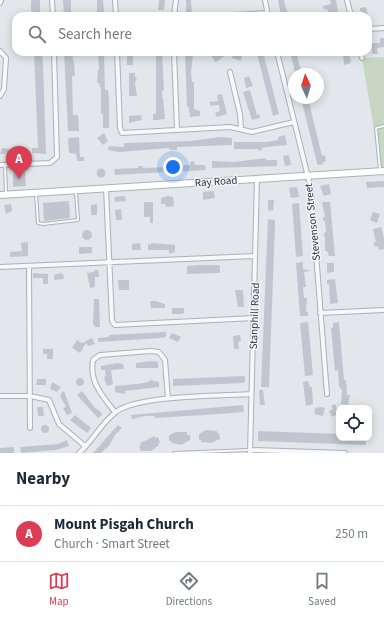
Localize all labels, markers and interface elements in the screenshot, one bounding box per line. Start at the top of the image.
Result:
search box [12,12,372,56]
icon: search [26,23,48,45]
text: Search here [58,24,132,45]
north arrow [288,68,324,104]
pin: A [6,146,32,179]
your location [163,157,183,177]
street label: Ray Road [194,173,238,190]
street label: Stevenson Street [301,182,324,261]
street label: Stanphill Road [246,282,263,350]
map controls [336,405,372,441]
button: locate [336,405,372,441]
text: Nearby [16,467,70,491]
text: Mount Pisgah Church [54,514,194,535]
text: A [25,525,33,543]
text: 250 m [335,525,368,543]
text: Church · Smart Street [54,535,170,553]
tab: Map [48,570,70,609]
tab: Directions [166,570,212,609]
tab: Saved [308,570,336,609]

